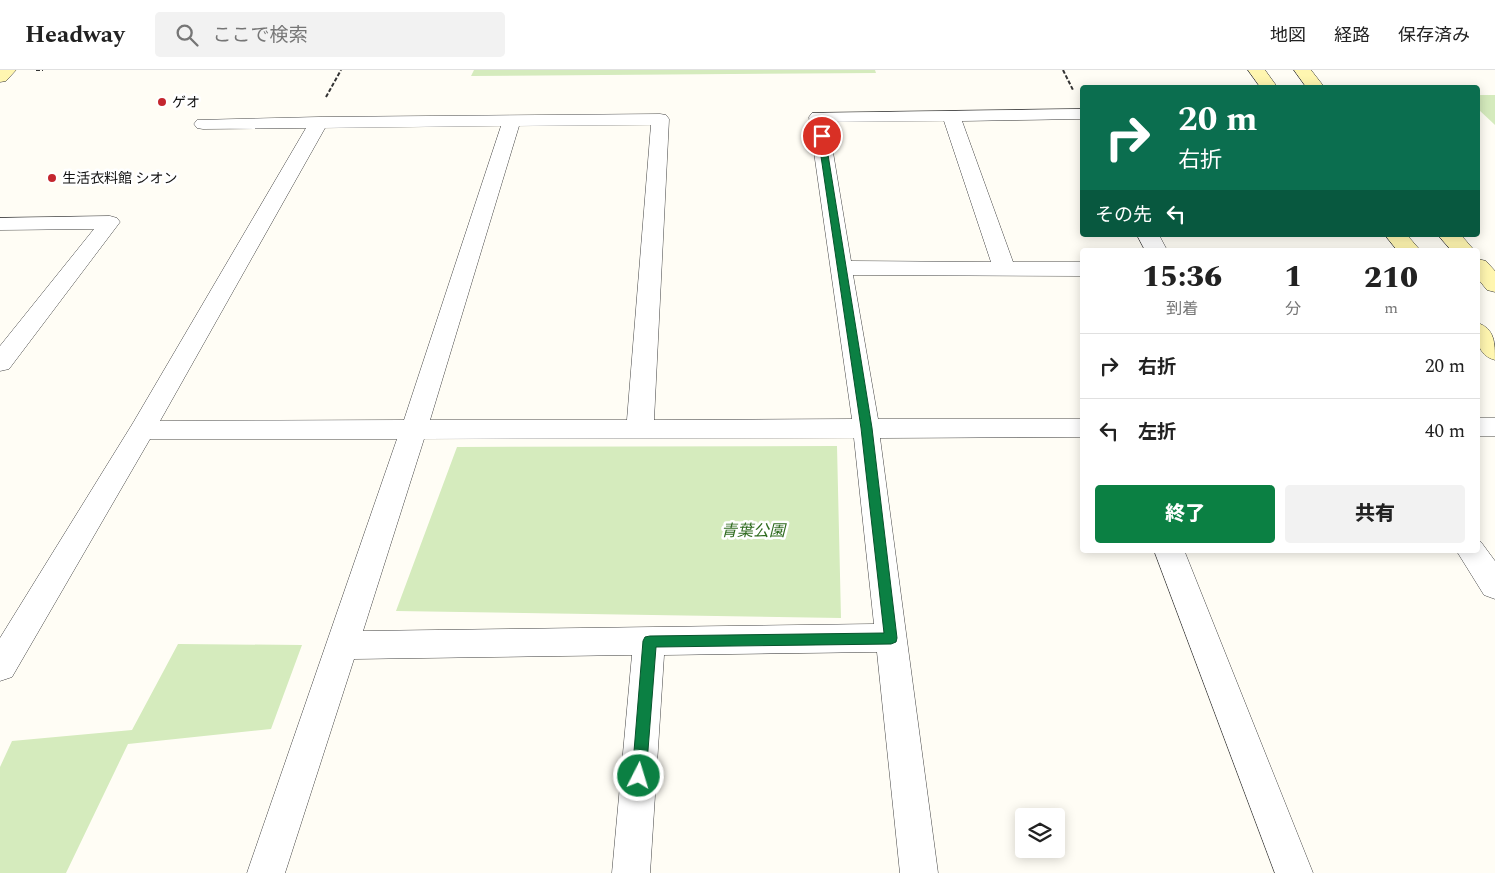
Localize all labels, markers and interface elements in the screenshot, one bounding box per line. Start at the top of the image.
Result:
search box [155,12,505,57]
text: Headway [25,17,125,53]
icon: search [173,21,201,49]
text: ここで検索 [213,21,308,50]
text: 地図 [1270,22,1306,49]
text: 経路 [1334,22,1370,49]
text: 保存済み [1398,22,1470,49]
place label: ゲオ [172,92,200,113]
text: 20 m [1178,93,1258,146]
marker: ゲオ [156,96,168,108]
icon: right [1095,105,1160,170]
pin [801,115,843,157]
icon: arrive [808,122,836,150]
text: 右折 [1178,144,1222,177]
place label: 生活衣料館 シオン [62,168,178,189]
marker: 生活衣料館 シオン [46,172,58,184]
icon: left [1162,200,1190,228]
text: その先 [1095,201,1152,230]
text: 15:36 [1142,254,1222,300]
text: 1 [1284,254,1302,300]
text: 210 [1364,255,1418,301]
text: m [1384,296,1398,320]
text: 到着 [1166,297,1198,321]
text: 分 [1285,297,1301,321]
icon: right [1095,352,1123,380]
text: 20 m [1425,352,1465,381]
text: 右折 [1138,353,1176,382]
icon: left [1095,417,1123,445]
text: 40 m [1425,417,1465,446]
text: 左折 [1138,418,1176,447]
button: 終了 [1095,485,1275,543]
button: 共有 [1285,485,1465,543]
park label: 青葉公園 [721,519,787,543]
position arrow [612,749,664,801]
map controls [1015,808,1065,858]
button: layers [1015,808,1065,858]

